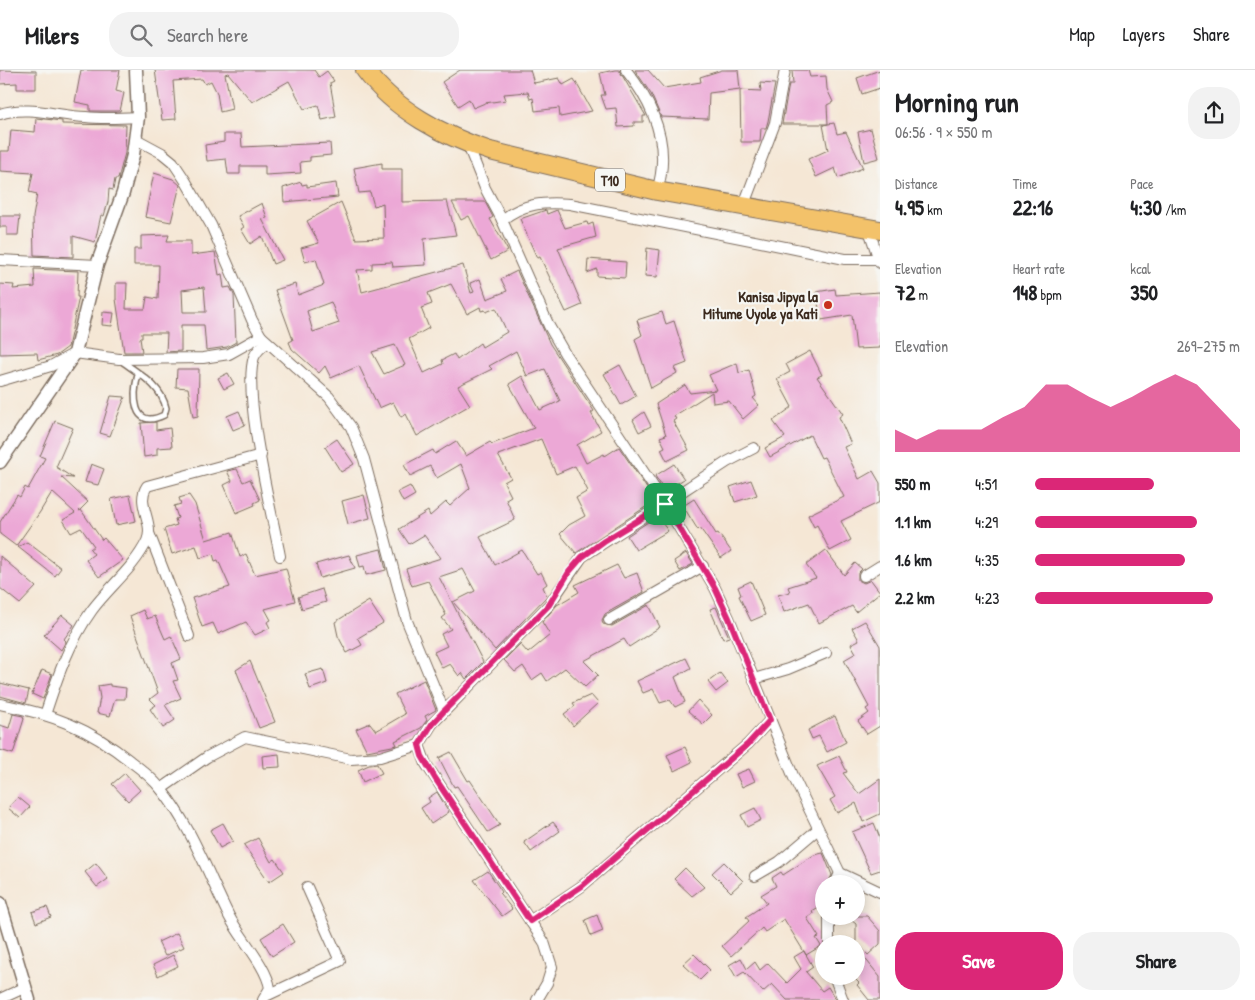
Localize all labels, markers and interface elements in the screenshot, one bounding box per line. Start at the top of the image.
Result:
search box [109,12,459,57]
text: Milers [25,19,79,51]
icon: search [127,21,155,49]
text: Search here [167,22,248,48]
text: Map [1069,22,1095,47]
text: Layers [1123,22,1165,47]
text: Share [1193,22,1230,47]
text: Morning run [895,83,1019,121]
button: share [1188,87,1240,139]
text: 06:56 · 9 × 550 m [895,121,992,143]
road number: T10 [595,168,625,192]
text: Distance [895,174,938,193]
text: Time [1013,174,1037,193]
text: Pace [1130,174,1154,193]
text: 4.95 [895,193,924,222]
text: 22:16 [1013,193,1053,222]
text: 4:30 [1130,193,1162,222]
text: km [924,200,943,219]
text: /km [1162,200,1186,219]
text: Elevation [895,259,942,278]
text: Heart rate [1013,259,1065,278]
text: kcal [1130,259,1151,278]
text: 72 [895,278,915,307]
text: 148 [1013,278,1037,307]
text: 350 [1130,278,1158,307]
text: m [915,285,928,304]
text: bpm [1037,285,1062,304]
place label: Kanisa Jipya la Mitume Uyole ya Kati [703,286,818,325]
marker: Kanisa Jipya la Mitume Uyole ya Kati [822,299,834,311]
text: Elevation [895,335,948,357]
text: 269–275 m [1177,335,1240,357]
text: 550 m [895,473,930,495]
text: 4:51 [975,473,997,495]
pin [644,483,686,525]
icon: arrive [651,490,679,518]
text: 1.1 km [895,511,931,533]
text: 4:29 [975,511,998,533]
text: 1.6 km [895,549,932,571]
text: 4:35 [975,549,999,571]
text: 2.2 km [895,587,935,609]
text: 4:23 [975,587,999,609]
map controls [815,875,865,985]
button: + [815,875,865,925]
button: Save [895,932,1063,990]
button: Share [1073,932,1240,990]
button: − [815,935,865,985]

